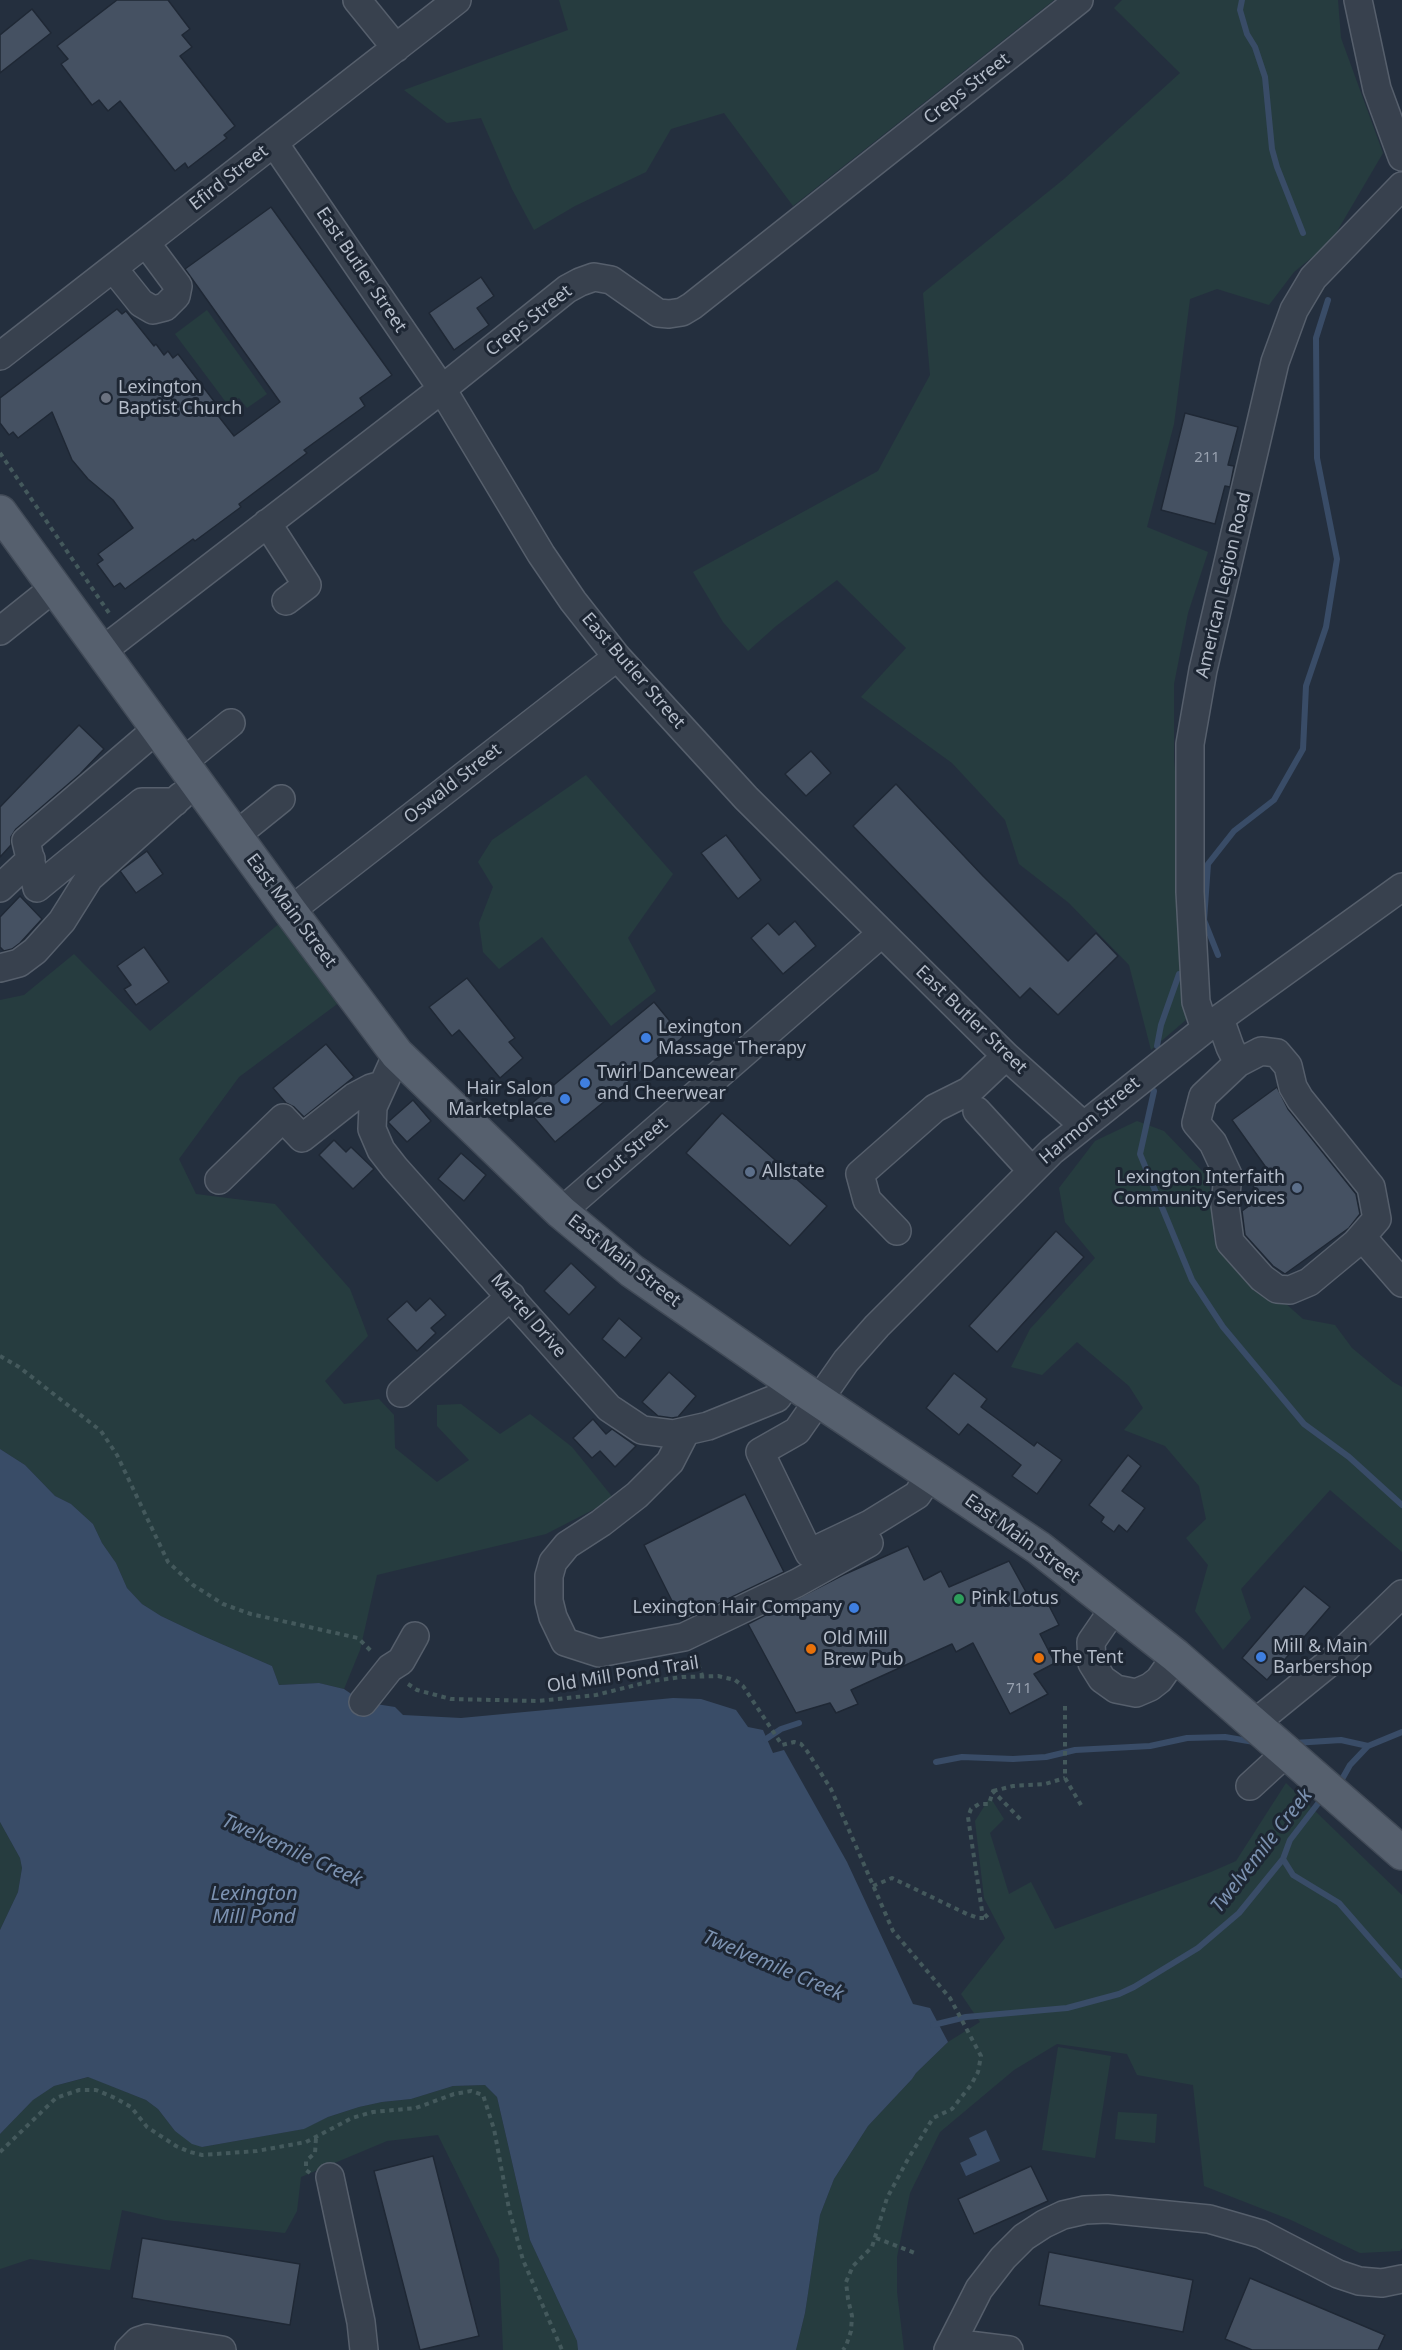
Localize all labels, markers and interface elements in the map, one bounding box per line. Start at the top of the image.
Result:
street label: Creps Street [920,49,1014,129]
street label: Efird Street [185,141,273,215]
street label: East Butler Street [311,203,411,337]
street label: Creps Street [482,281,576,361]
place label: Lexington Baptist Church [118,377,242,420]
marker: Lexington Baptist Church [99,391,113,405]
house number: 211 [1194,449,1220,467]
street label: American Legion Road [1192,490,1256,680]
street label: East Butler Street [577,609,689,733]
street label: Oswald Street [400,739,506,829]
street label: East Main Street [241,850,341,972]
street label: East Butler Street [911,961,1031,1079]
place label: Lexington Massage Therapy [658,1017,806,1060]
marker: Lexington Massage Therapy [639,1031,653,1045]
place label: Twirl Dancewear and Cheerwear [597,1062,737,1104]
street label: Harmon Street [1035,1073,1145,1169]
marker: Twirl Dancewear and Cheerwear [578,1076,592,1090]
place label: Hair Salon Marketplace [448,1078,553,1120]
marker: Hair Salon Marketplace [558,1092,572,1106]
street label: Crout Street [581,1113,673,1197]
place label: Allstate [762,1161,825,1183]
marker: Allstate [743,1165,757,1179]
place label: Lexington Interfaith Community Services [1113,1167,1285,1210]
marker: Lexington Interfaith Community Services [1290,1181,1304,1195]
street label: East Main Street [563,1210,685,1312]
street label: Martel Drive [486,1270,570,1362]
street label: East Main Street [960,1490,1084,1588]
place label: Pink Lotus [971,1588,1059,1610]
marker: Pink Lotus [952,1592,966,1606]
place label: Lexington Hair Company [632,1597,842,1619]
marker: Lexington Hair Company [847,1601,861,1615]
place label: Old Mill Brew Pub [823,1628,903,1670]
place label: Mill & Main Barbershop [1273,1636,1373,1678]
marker: Old Mill Brew Pub [804,1642,818,1656]
place label: The Tent [1051,1647,1123,1669]
marker: Mill & Main Barbershop [1254,1650,1268,1664]
marker: The Tent [1032,1651,1046,1665]
street label: Old Mill Pond Trail [545,1652,701,1698]
house number: 711 [1006,1680,1032,1698]
water label: Twelvemile Creek [1206,1784,1318,1918]
water label: Twelvemile Creek [218,1809,366,1893]
water label: Lexington Mill Pond [211,1882,297,1929]
water label: Twelvemile Creek [699,1926,847,2006]

